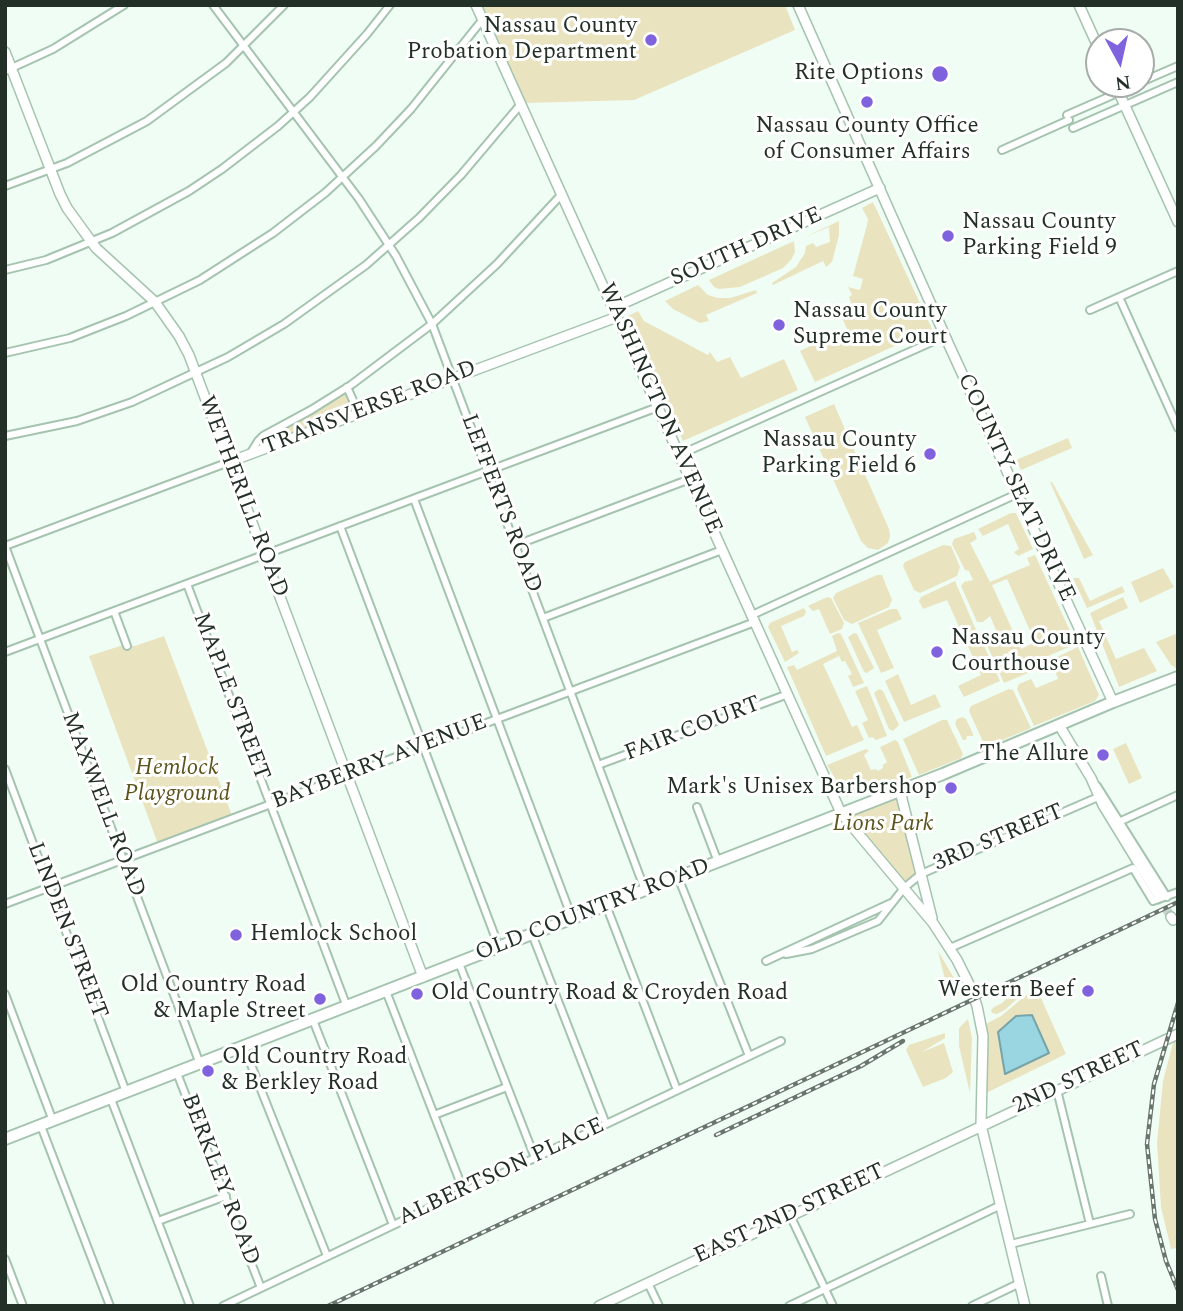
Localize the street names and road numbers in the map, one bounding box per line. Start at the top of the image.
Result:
street label: SOUTH DRIVE [667,202,827,294]
street label: WASHINGTON AVENUE [591,279,727,539]
street label: TRANSVERSE ROAD [259,355,481,463]
street label: COUNTY SEAT DRIVE [950,369,1080,607]
street label: WETHERILL ROAD [191,392,293,602]
street label: LEFFERTS ROAD [453,411,547,597]
street label: MAPLE STREET [185,609,275,785]
street label: FAIR COURT [621,691,765,769]
street label: MAXWELL ROAD [54,708,150,902]
street label: BAYBERRY AVENUE [269,709,491,817]
street label: 3RD STREET [930,799,1068,879]
street label: LINDEN STREET [20,839,112,1023]
street label: OLD COUNTRY ROAD [472,854,714,968]
street label: 2ND STREET [1009,1037,1149,1121]
street label: BERKLEY ROAD [174,1090,264,1270]
street label: ALBERTSON PLACE [395,1113,609,1233]
street label: EAST 2ND STREET [690,1159,890,1271]

